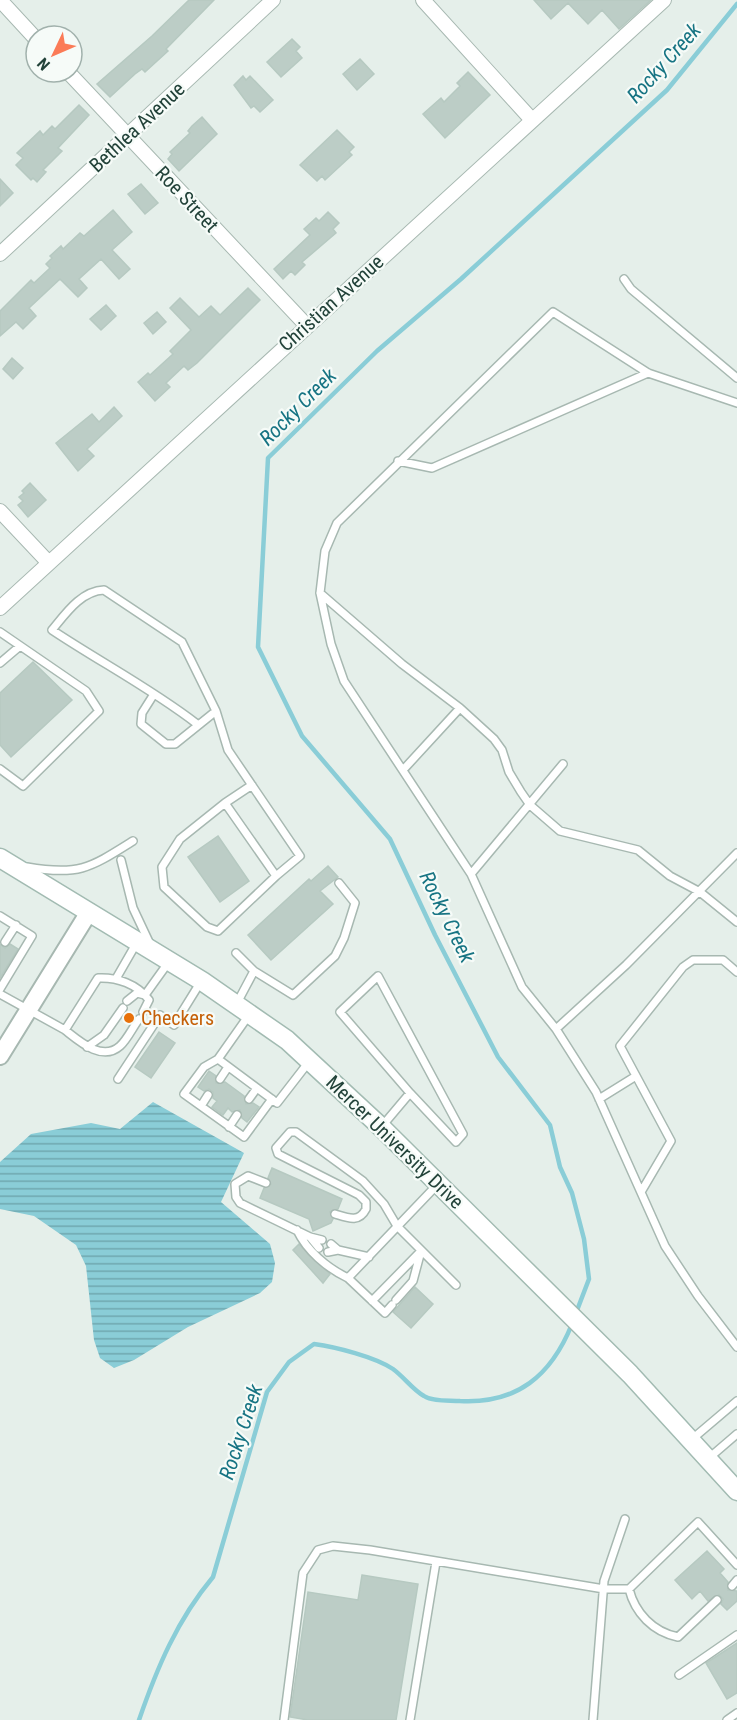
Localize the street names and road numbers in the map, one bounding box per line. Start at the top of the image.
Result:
street label: Bethlea Avenue [84,77,190,177]
street label: Roe Street [150,161,224,237]
street label: Christian Avenue [274,250,388,356]
street label: Mercer University Drive [321,1070,469,1214]

